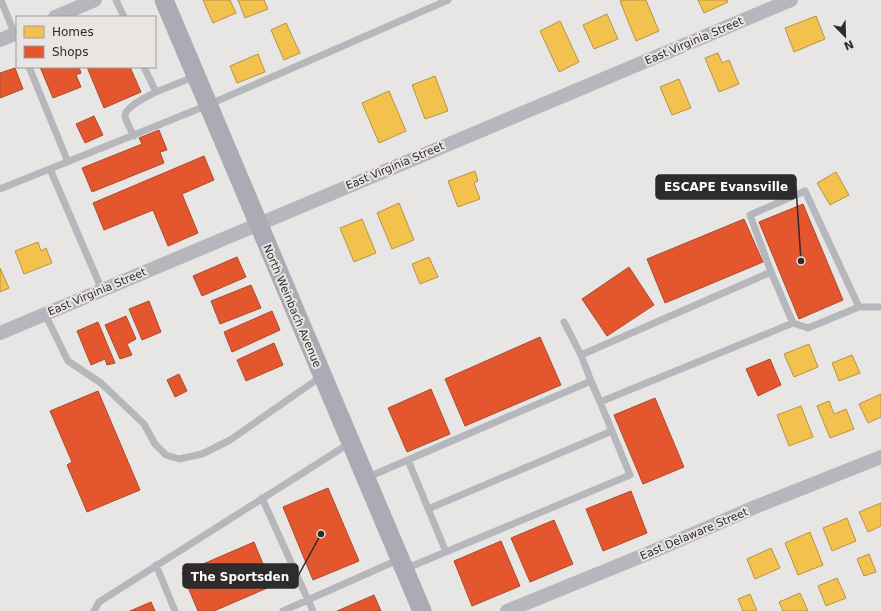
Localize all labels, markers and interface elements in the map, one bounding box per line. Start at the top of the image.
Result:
street label: East Virginia Street [643,14,746,68]
legend [16,16,156,68]
north arrow [825,16,865,56]
text: Homes [52,25,94,39]
text: N [842,37,855,53]
text: Shops [52,45,88,59]
street label: East Virginia Street [344,139,447,193]
callout: ESCAPE Evansville [656,175,796,199]
text: ESCAPE Evansville [664,180,788,194]
street label: North Weinbach Avenue [260,243,324,370]
street label: East Virginia Street [46,265,149,319]
street label: East Delaware Street [638,505,751,563]
callout: The Sportsden [183,564,298,588]
text: The Sportsden [191,570,289,584]

